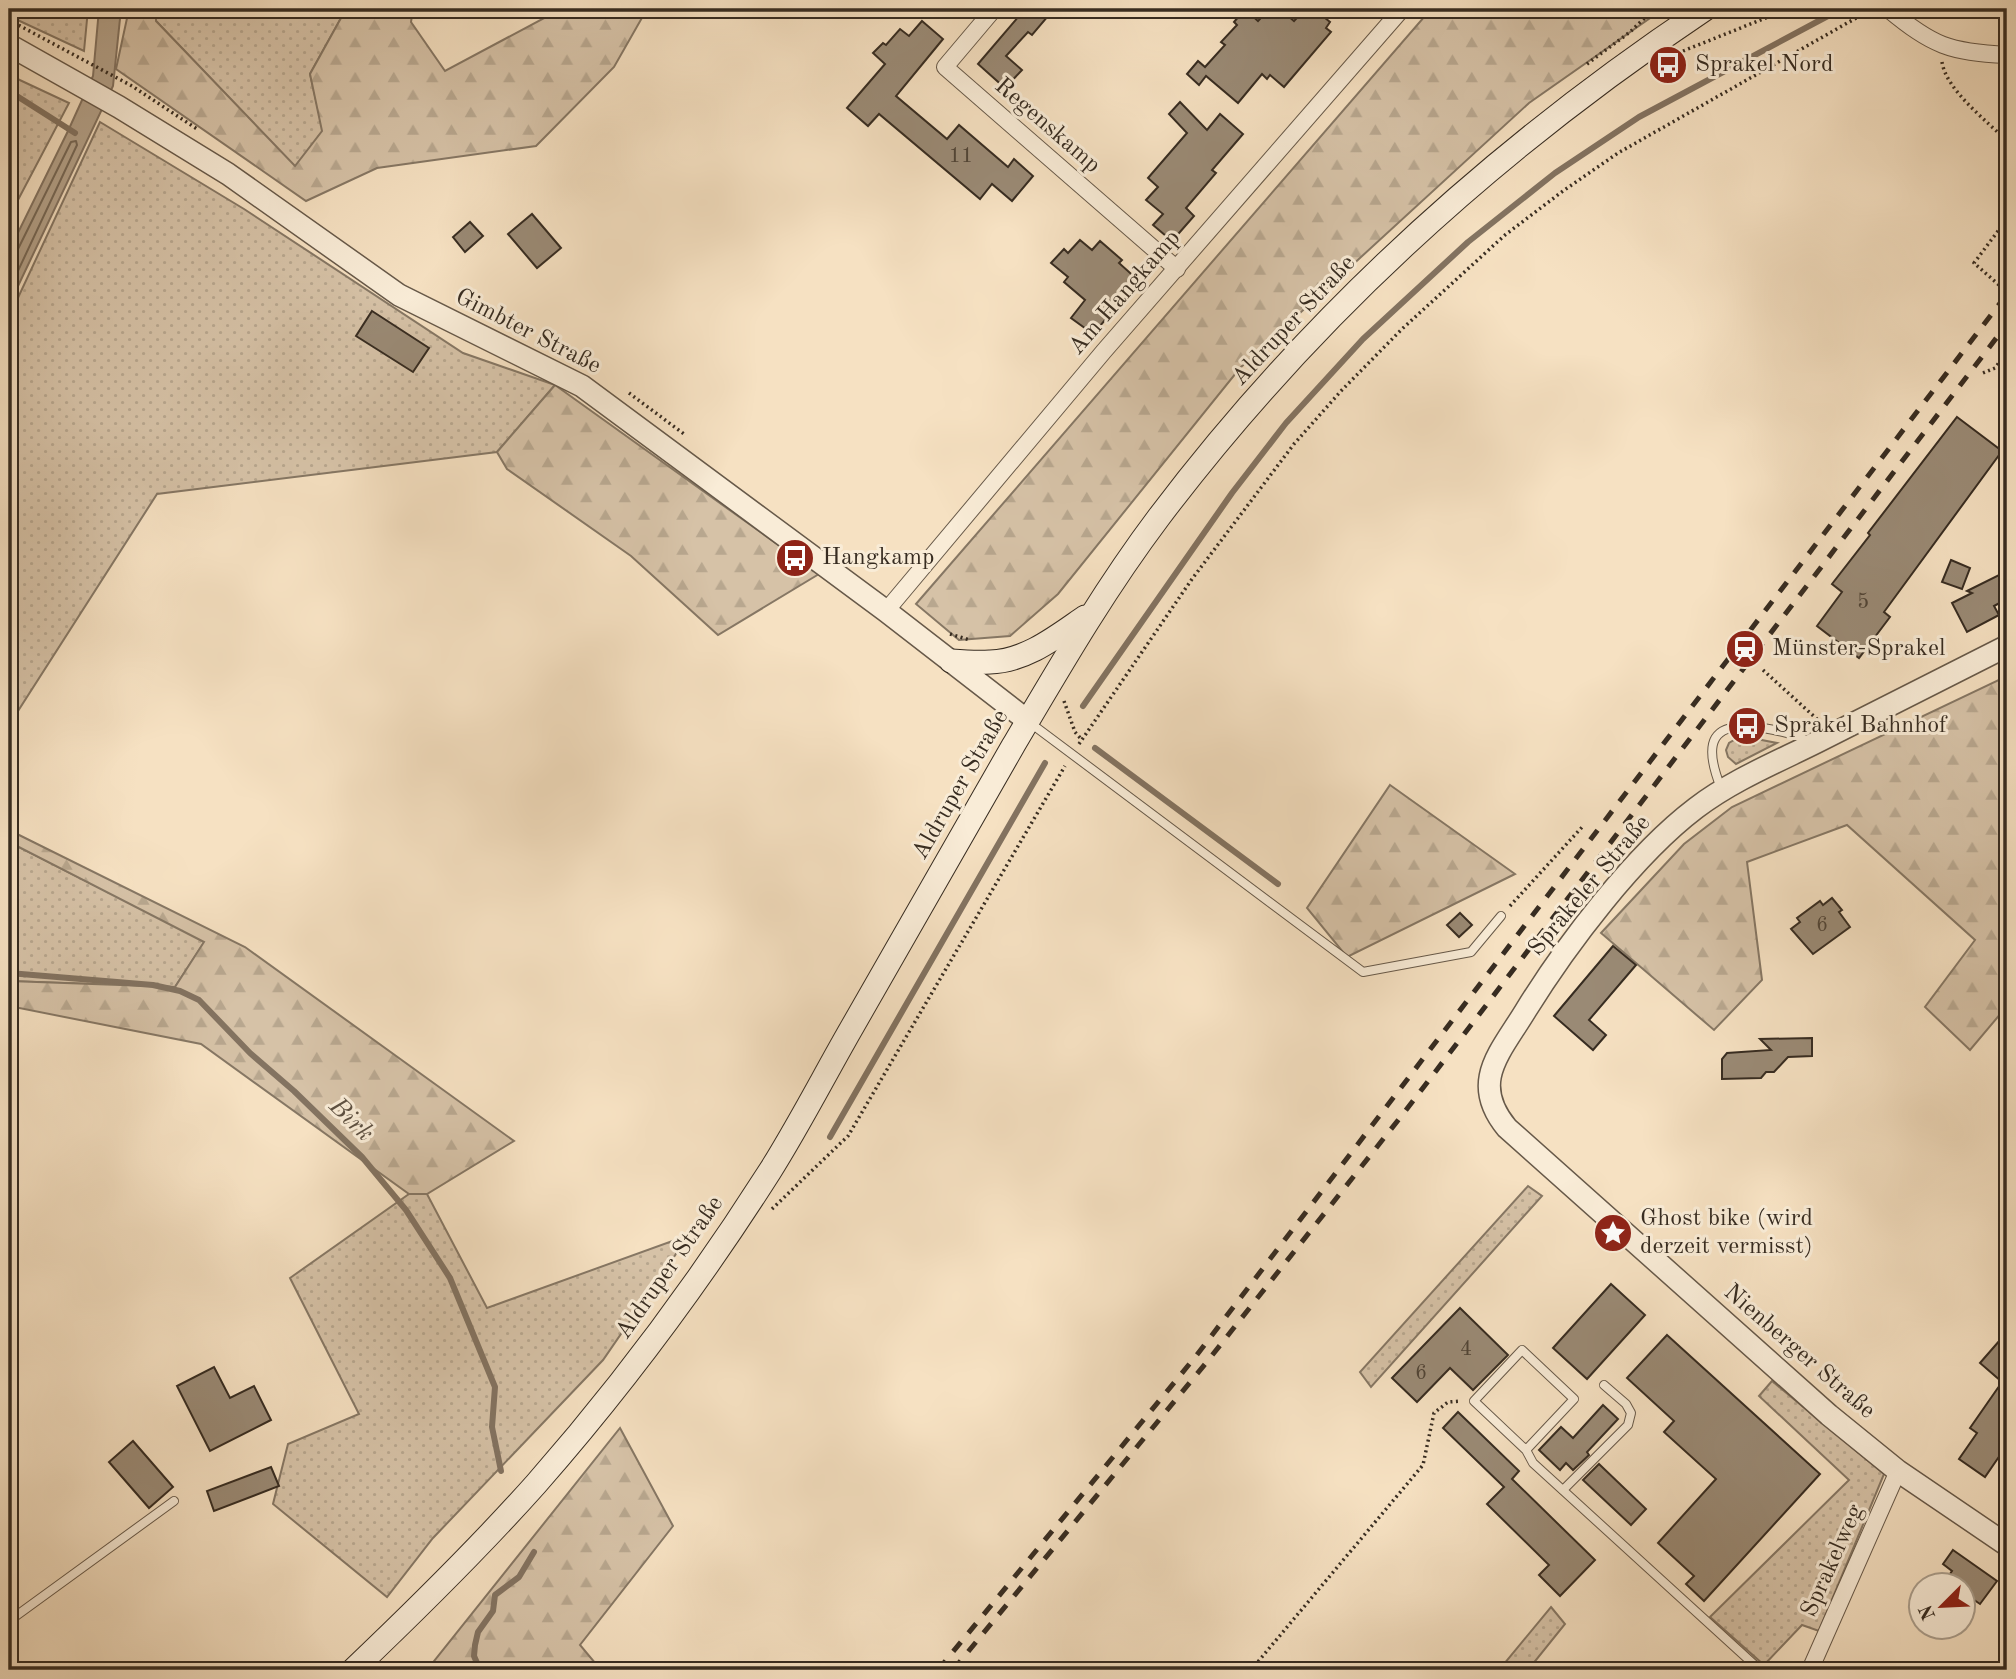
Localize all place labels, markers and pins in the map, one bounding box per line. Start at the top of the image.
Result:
bus stop icon: Sprakel Nord [1647,44,1689,86]
place label: Sprakel Nord [1695,53,1833,77]
bus stop icon: Hangkamp [774,537,816,579]
place label: Hangkamp [822,546,935,570]
station icon: Münster-Sprakel [1724,628,1766,670]
place label: Münster-Sprakel [1772,637,1945,661]
bus stop icon: Sprakel Bahnhof [1726,705,1768,747]
place label: Sprakel Bahnhof [1774,714,1948,738]
place label: Ghost bike (wird derzeit vermisst) [1640,1207,1813,1259]
place icon: Ghost bike (wird derzeit vermisst) [1592,1212,1634,1254]

